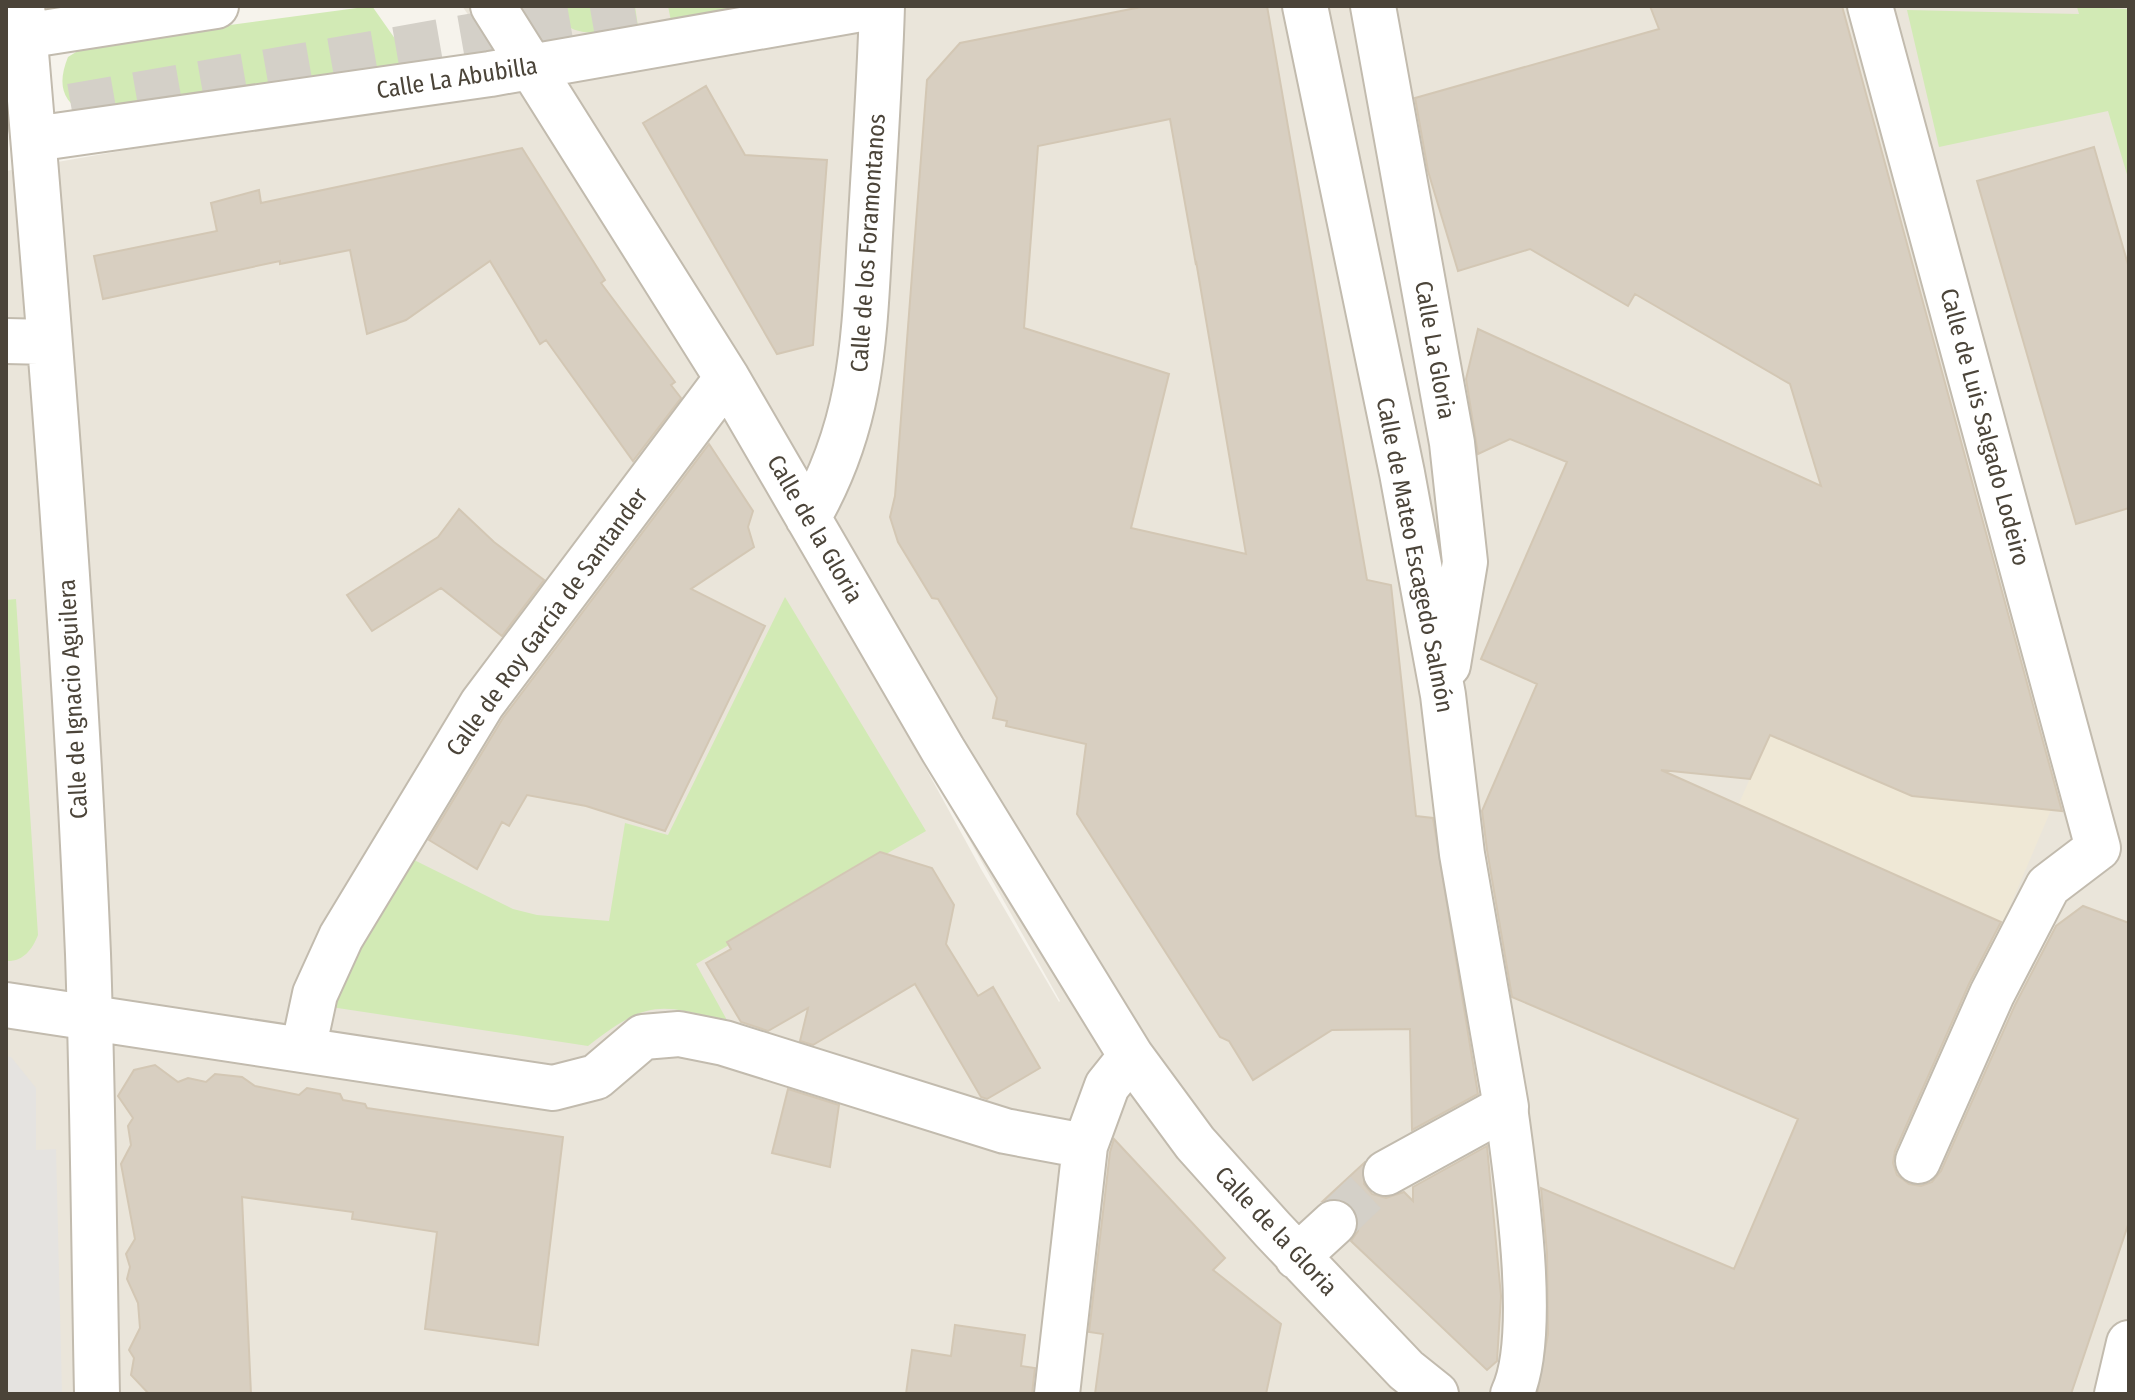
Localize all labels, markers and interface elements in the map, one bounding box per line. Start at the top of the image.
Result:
street label: Calle La Abubilla [375,51,539,105]
street label: Calle de los Foramontanos [845,113,891,373]
street label: Calle La Gloria [1409,279,1461,421]
street label: Calle de Luis Salgado Lodeiro [1934,285,2036,569]
street label: Calle de Mateo Escagedo Salmón [1371,395,1459,715]
street label: Calle de la Gloria [761,450,869,608]
street label: Calle de Roy García de Santander [440,482,654,761]
street label: Calle de Ignacio Aguilera [53,578,93,820]
street label: Calle de la Gloria [1209,1161,1343,1301]

